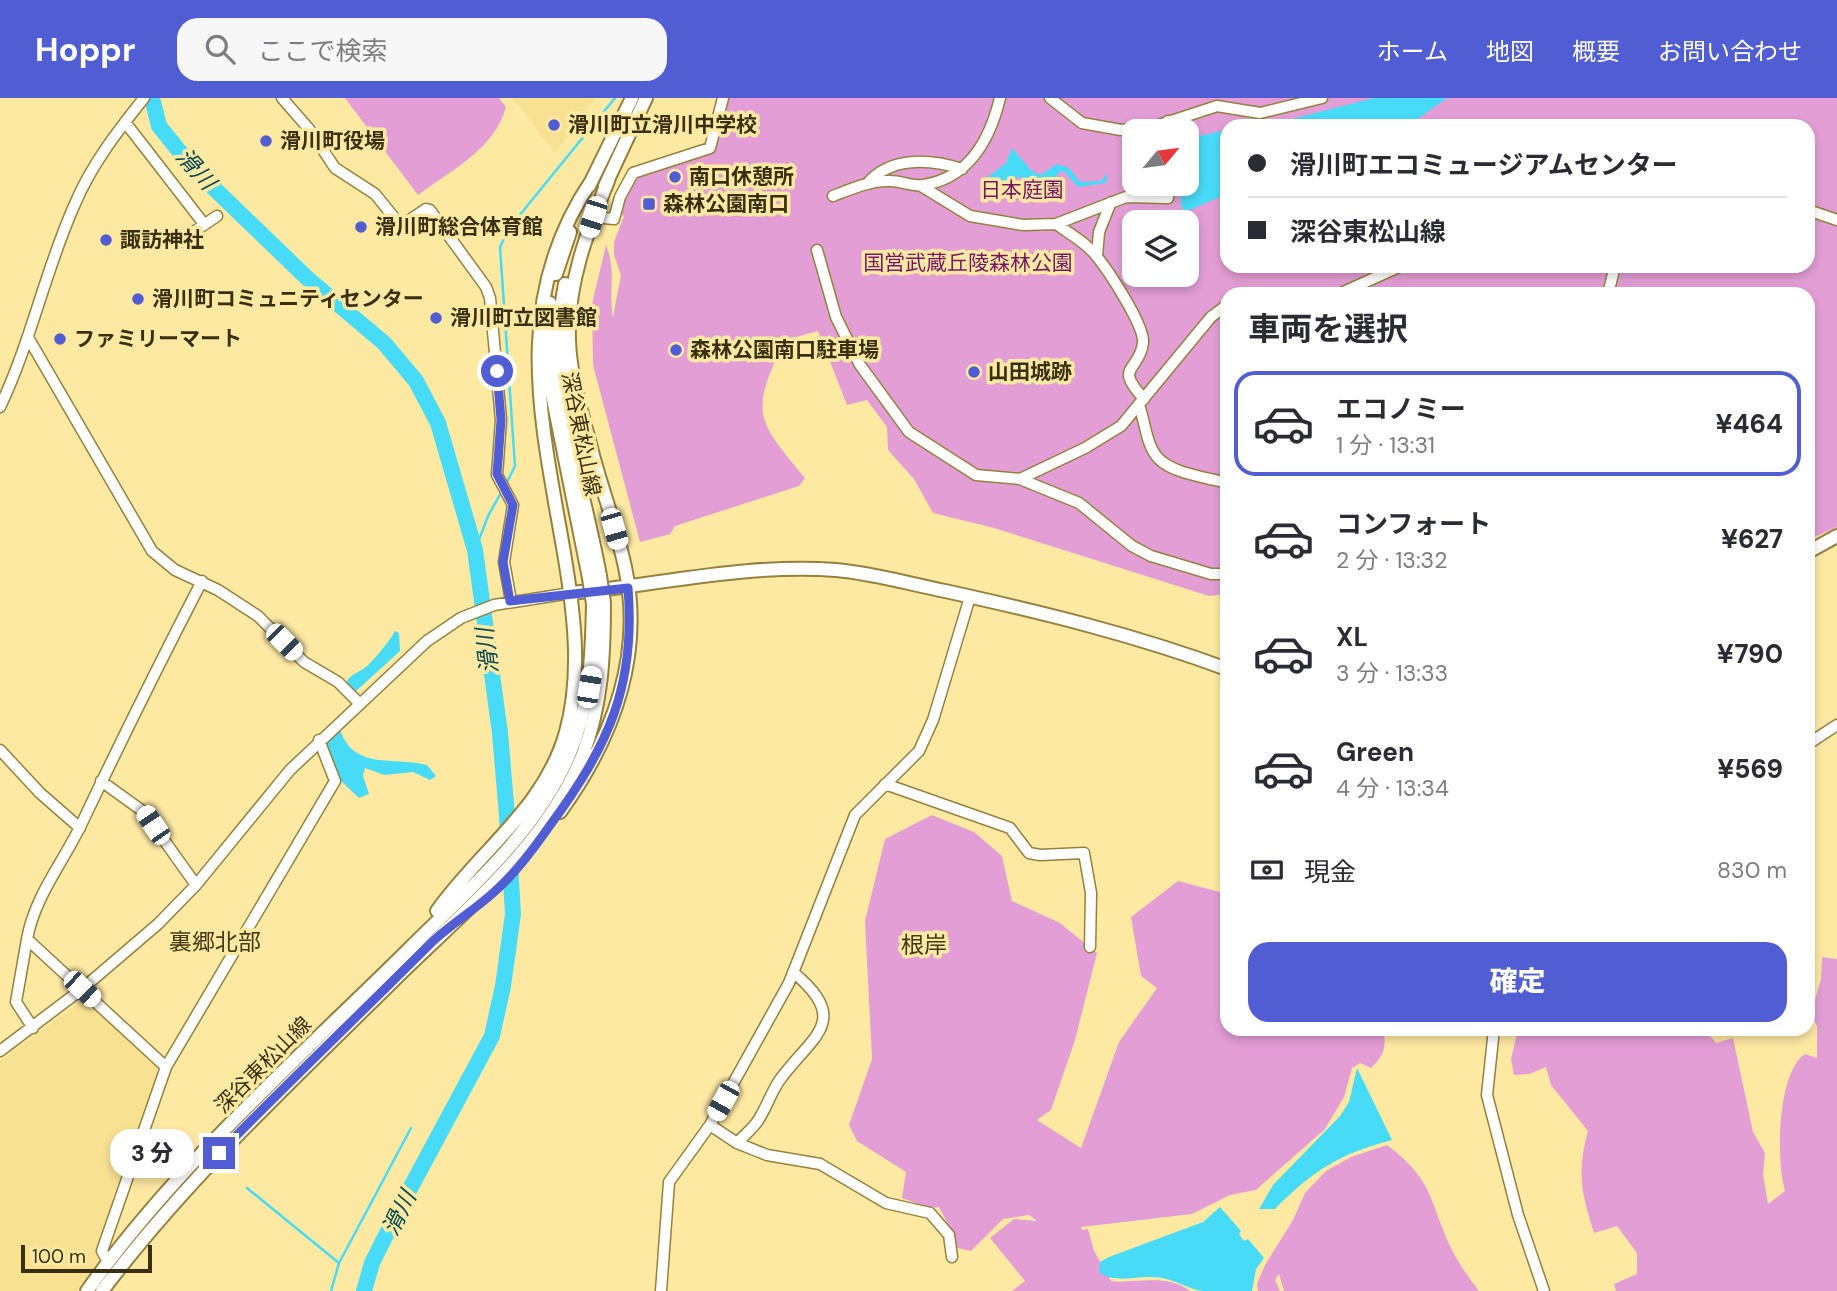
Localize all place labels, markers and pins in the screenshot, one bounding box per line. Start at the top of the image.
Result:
place label: 滑川町立滑川中学校 [568,111,757,139]
marker: 滑川町立滑川中学校 [546,117,562,133]
place label: 滑川町役場 [280,127,385,155]
marker: 滑川町役場 [258,133,274,149]
place label: 南口休憩所 [689,163,794,191]
marker: 南口休憩所 [667,169,683,185]
place label: 森林公園南口 [663,190,789,218]
marker: 森林公園南口 [641,196,657,212]
place label: 滑川町総合体育館 [375,213,543,241]
marker: 滑川町総合体育館 [353,219,369,235]
place label: 諏訪神社 [120,226,204,254]
marker: 諏訪神社 [98,232,114,248]
place label: 滑川町コミュニティセンター [152,285,424,313]
marker: 滑川町コミュニティセンター [130,291,146,307]
place label: 滑川町立図書館 [450,304,597,332]
marker: 滑川町立図書館 [428,310,444,326]
place label: ファミリーマート [74,325,242,353]
marker: ファミリーマート [52,331,68,347]
place label: 森林公園南口駐車場 [690,336,879,364]
marker: 森林公園南口駐車場 [668,342,684,358]
place label: 山田城跡 [988,358,1072,386]
marker: 山田城跡 [966,364,982,380]

